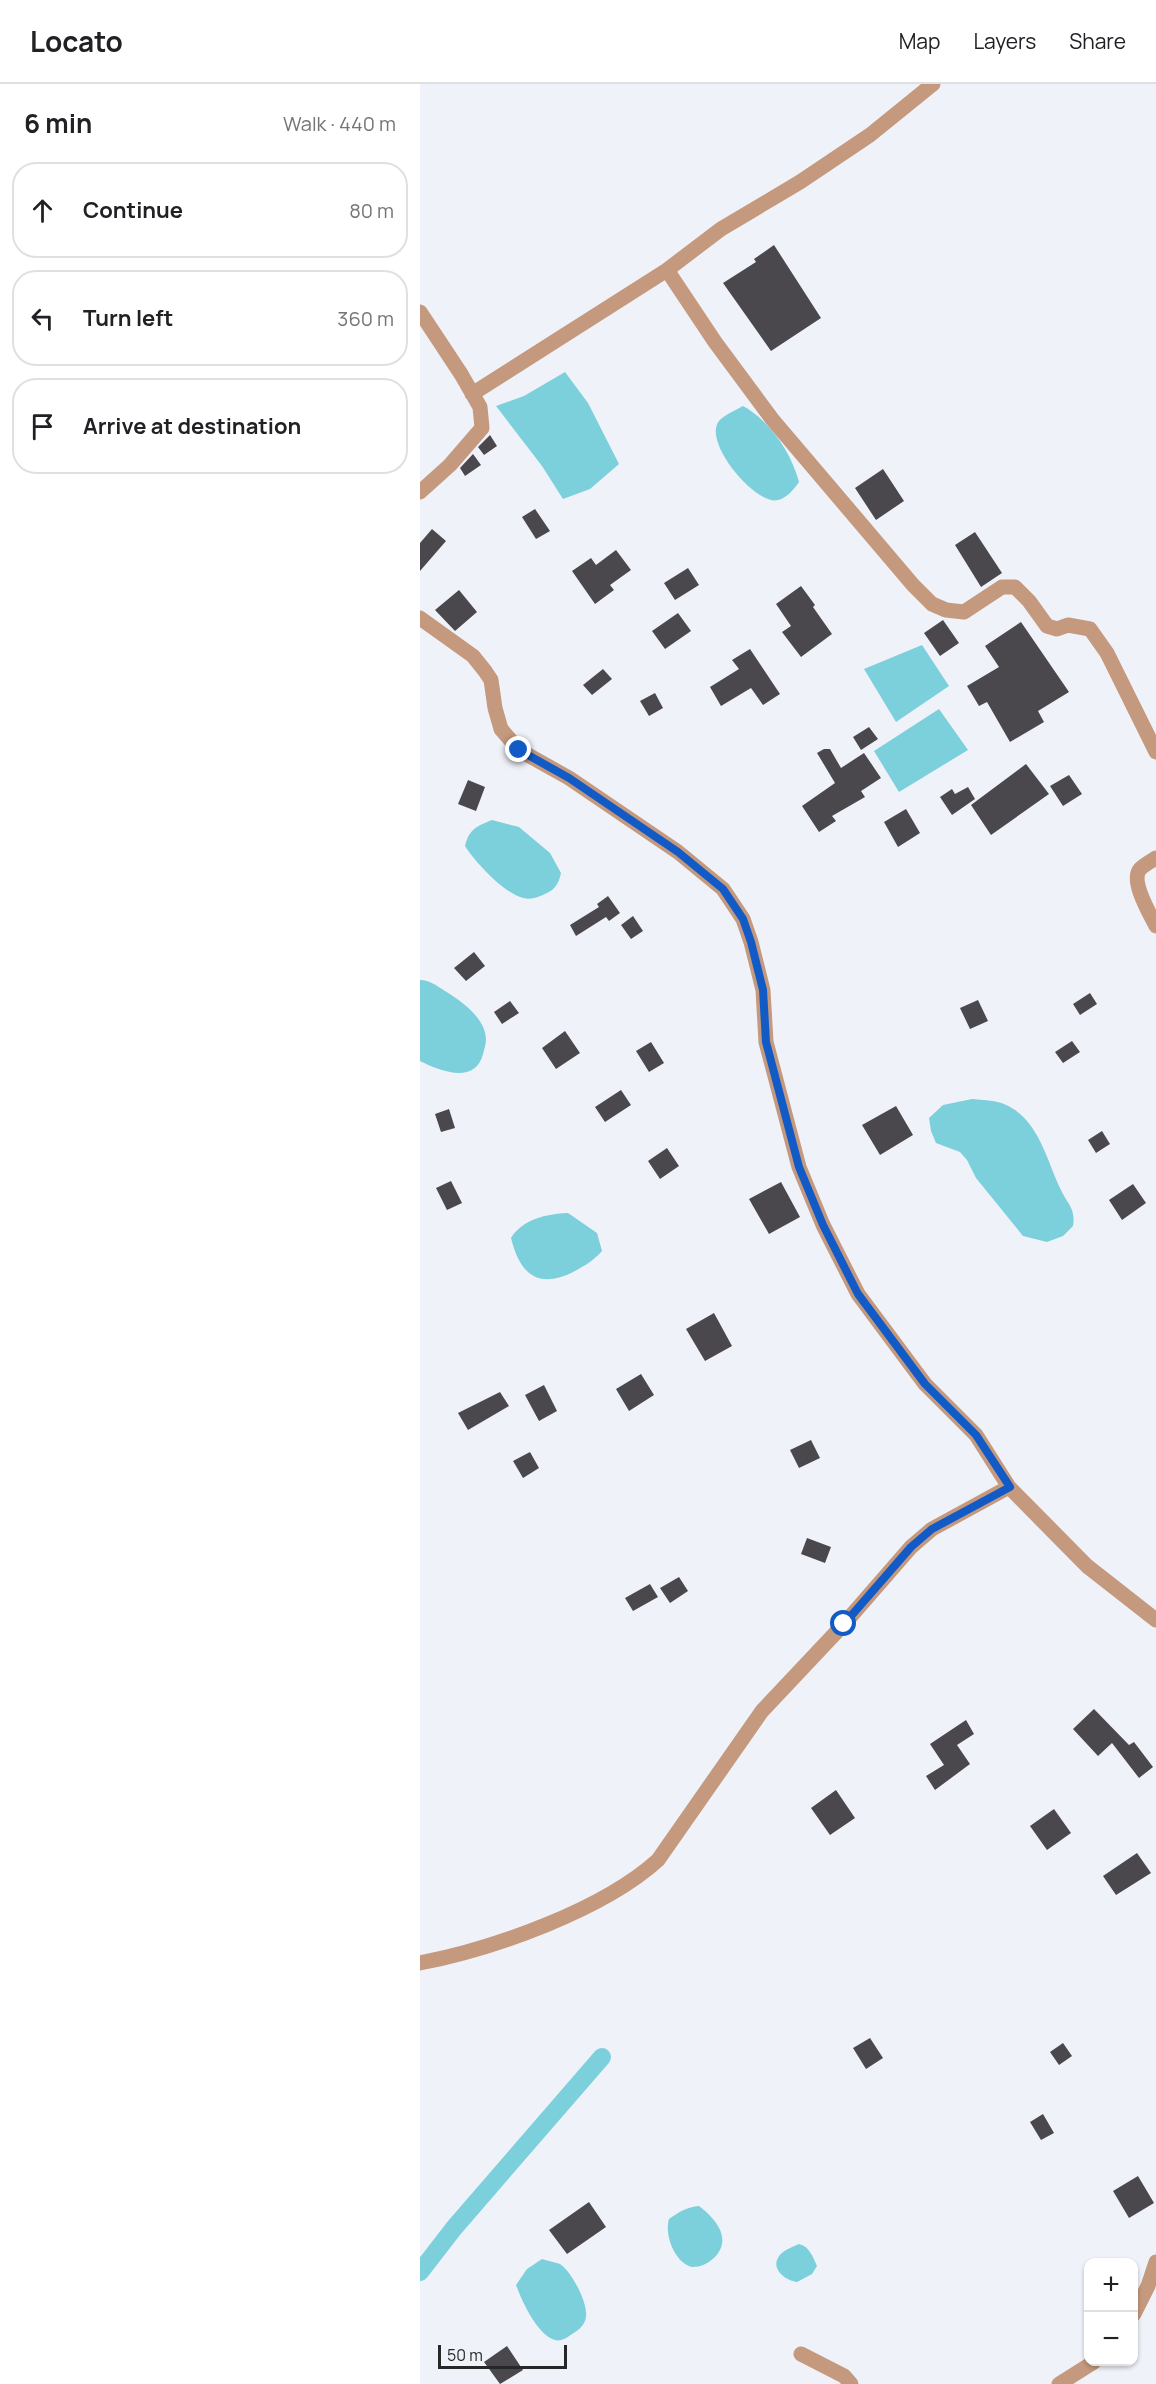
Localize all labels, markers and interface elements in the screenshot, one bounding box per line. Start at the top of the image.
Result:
text: Locato [30,22,123,60]
text: Map [899,27,940,55]
text: Layers [973,27,1036,55]
text: Share [1069,27,1126,55]
text: 6 min [24,105,92,141]
text: Walk · 440 m [283,110,396,137]
icon: ahead [26,194,59,227]
text: Continue [83,195,183,225]
text: 80 m [349,197,394,224]
icon: left [26,302,59,335]
text: Turn left [83,303,173,333]
text: 360 m [337,305,394,332]
icon: arrive [26,410,59,443]
text: Arrive at destination [83,411,301,441]
route end [505,736,531,762]
route start [830,1610,856,1636]
map controls [1084,2258,1138,2366]
button: + [1084,2258,1138,2312]
button: − [1084,2312,1138,2366]
scale bar [438,2342,567,2370]
text: 50 m [447,2344,483,2366]

